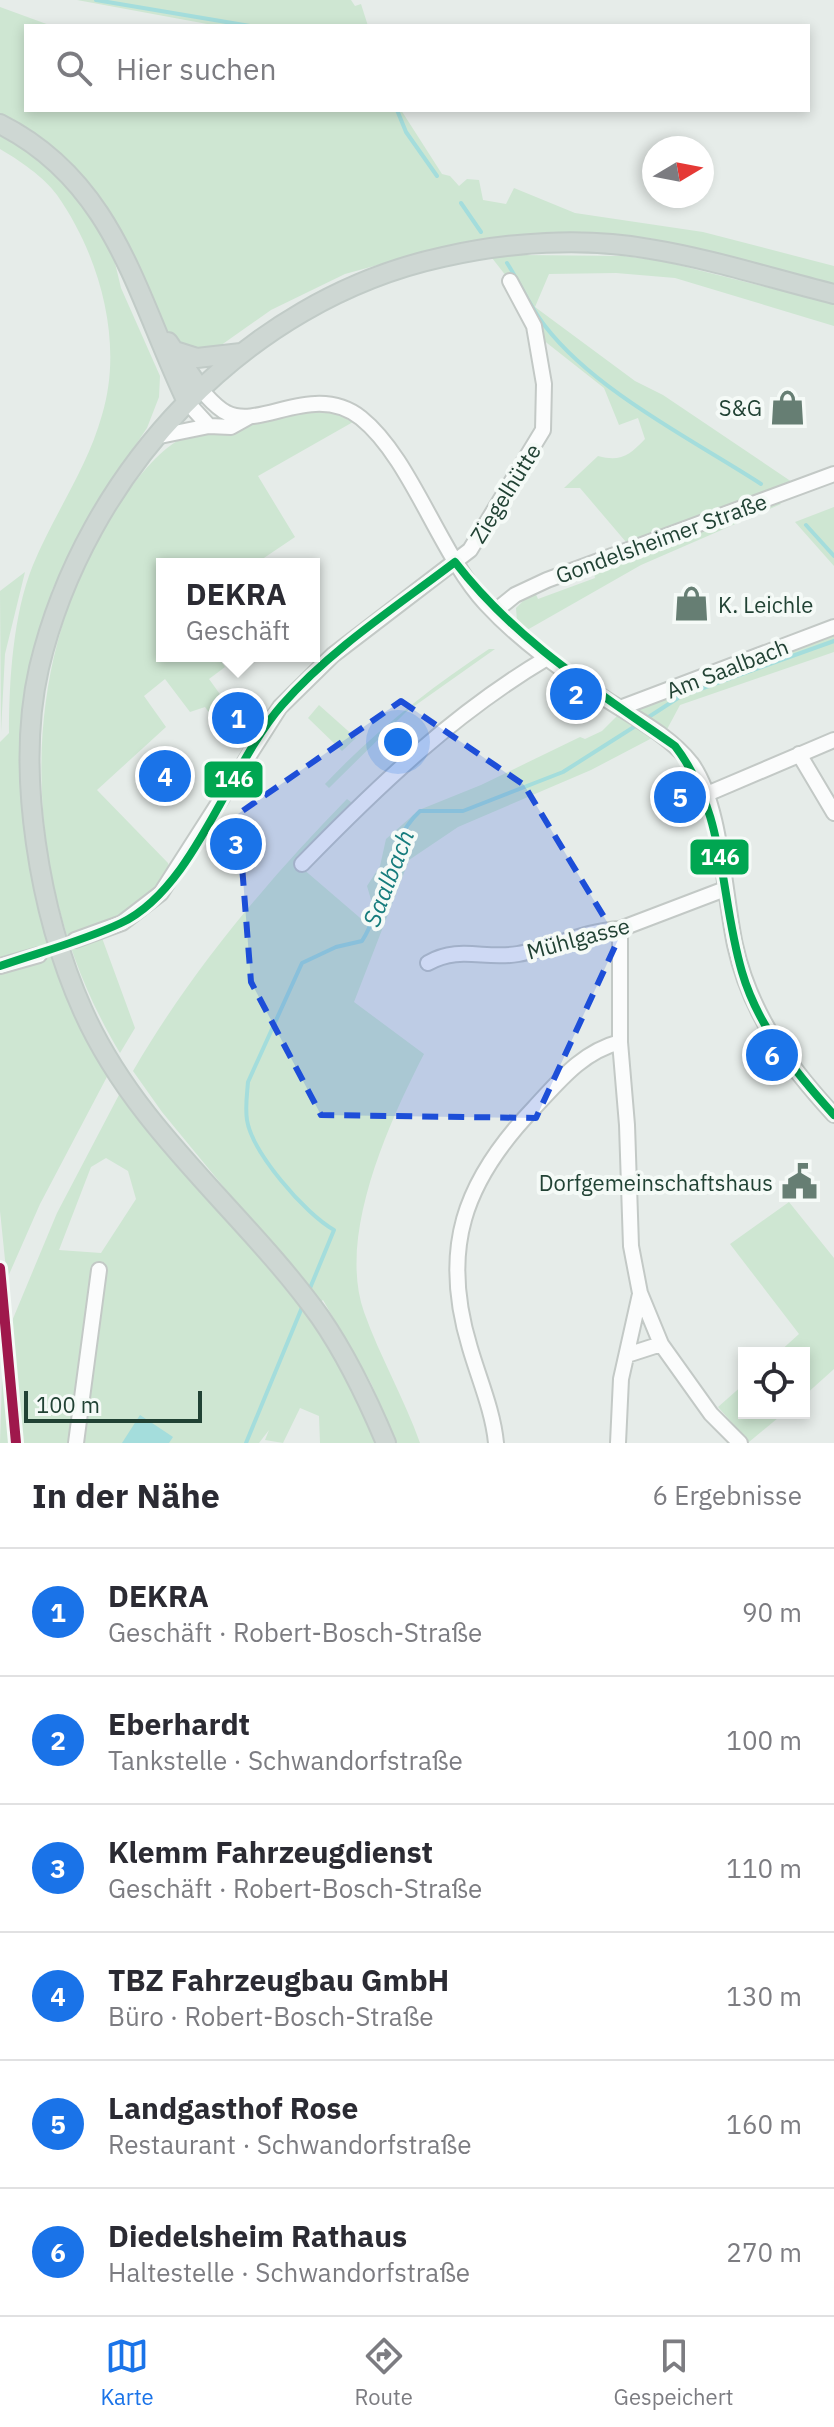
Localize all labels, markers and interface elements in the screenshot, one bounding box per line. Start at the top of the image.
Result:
search box [24,24,810,112]
icon: search [52,46,96,90]
text: Hier suchen [116,49,277,88]
north arrow [642,136,714,208]
shop icon: S&G [769,388,807,426]
place label: S&G [719,393,762,422]
street label: Ziegelhütte [463,438,547,548]
street label: Gondelsheimer Straße [551,486,771,590]
popup [156,558,320,662]
text: DEKRA [186,574,287,613]
shop icon: K. Leichle [673,585,711,623]
place label: K. Leichle [718,590,813,619]
text: Geschäft [186,613,290,647]
street label: Am Saalbach [662,631,792,705]
pin: 2 [550,664,602,724]
pin: 1 [212,688,264,748]
your location [378,722,418,762]
pin: 4 [139,746,191,806]
line badge: 146 [203,760,264,799]
text: 146 [214,764,254,793]
pin: 5 [654,767,706,827]
pin: 3 [210,814,262,874]
water label: Saalbach [355,825,421,931]
line badge: 146 [689,838,750,876]
text: 146 [700,842,740,871]
street label: Mühlgasse [523,910,633,966]
pin: 6 [746,1025,798,1085]
public building icon: Dorfgemeinschaftshaus [780,1163,818,1201]
place label: Dorfgemeinschaftshaus [539,1168,773,1197]
map controls [738,1347,810,1419]
button: locate [738,1347,810,1419]
scale bar [24,1387,202,1423]
text: 100 m [36,1390,100,1419]
text: In der Nähe [32,1473,220,1517]
text: 6 Ergebnisse [653,1478,802,1512]
text: DEKRA [108,1576,209,1615]
text: 1 [50,1595,66,1629]
text: 90 m [742,1595,802,1629]
text: Geschäft · Robert-Bosch-Straße [108,1615,482,1649]
text: Eberhardt [108,1704,250,1743]
text: 2 [50,1723,66,1757]
text: 100 m [726,1723,802,1757]
text: Tankstelle · Schwandorfstraße [108,1743,463,1777]
text: Klemm Fahrzeugdienst [108,1832,433,1871]
text: 3 [50,1851,66,1885]
text: 110 m [726,1851,802,1885]
text: Geschäft · Robert-Bosch-Straße [108,1871,482,1905]
text: TBZ Fahrzeugbau GmbH [108,1960,449,1999]
text: 4 [50,1979,66,2013]
text: 130 m [726,1979,802,2013]
text: Büro · Robert-Bosch-Straße [108,1999,434,2033]
text: Landgasthof Rose [108,2088,358,2127]
text: 5 [50,2107,66,2141]
text: 160 m [726,2107,802,2141]
text: Restaurant · Schwandorfstraße [108,2127,472,2161]
text: Diedelsheim Rathaus [108,2216,407,2255]
text: 6 [50,2235,66,2269]
text: 270 m [726,2235,802,2269]
text: Haltestelle · Schwandorfstraße [108,2255,470,2289]
tab: Karte [100,2334,154,2411]
tab: Route [354,2334,413,2411]
tab: Gespeichert [614,2334,734,2411]

